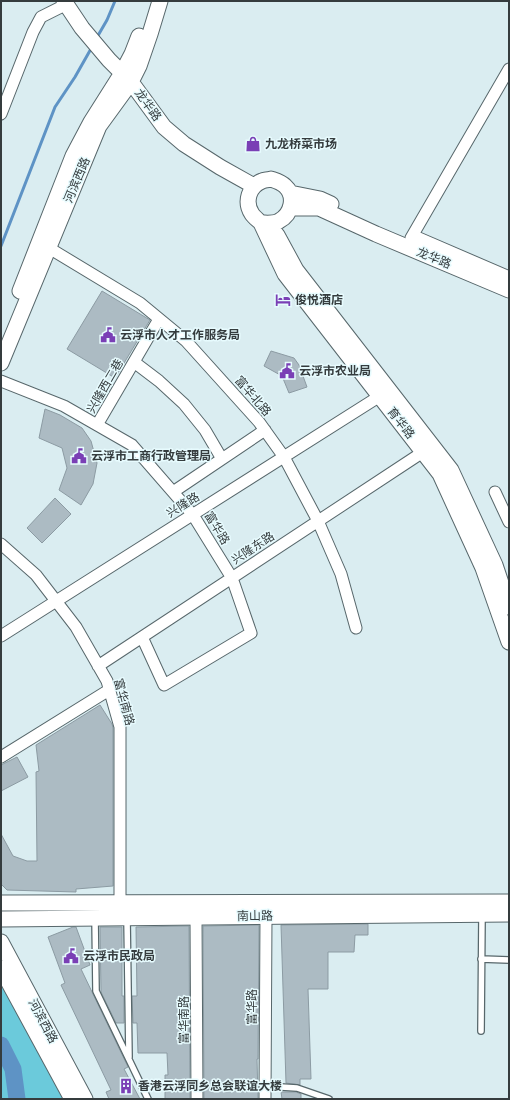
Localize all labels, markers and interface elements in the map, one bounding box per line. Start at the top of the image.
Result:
street label: 龙华路 [132,86,164,124]
shop icon: 九龙桥菜市场 [244,135,262,153]
place label: 九龙桥菜市场 [265,137,337,151]
street label: 河滨西路 [61,155,93,205]
street label: 龙华路 [415,245,453,271]
hotel icon: 俊悦酒店 [274,291,292,309]
place label: 俊悦酒店 [295,293,343,307]
public building icon: 云浮市人才工作服务局 [99,326,117,344]
place label: 云浮市人才工作服务局 [120,328,240,342]
street label: 兴隆西二巷 [84,357,126,415]
public building icon: 云浮市农业局 [278,362,296,380]
place label: 云浮市农业局 [299,364,371,378]
street label: 富华北路 [232,373,274,419]
street label: 育华路 [384,405,418,441]
public building icon: 云浮市工商行政管理局 [70,447,88,465]
place label: 云浮市工商行政管理局 [91,449,211,463]
street label: 兴隆路 [164,490,202,520]
street label: 富华路 [202,509,232,547]
street label: 兴隆东路 [229,529,277,567]
street label: 富华南路 [111,677,137,727]
street label: 南山路 [237,909,273,923]
public building icon: 云浮市民政局 [62,947,80,965]
place label: 云浮市民政局 [83,949,155,963]
street label: 富华路 [245,989,259,1025]
street label: 富华南路 [177,996,191,1044]
street label: 河滨西路 [26,997,60,1045]
building icon: 香港云浮同乡总会联谊大楼 [117,1077,135,1095]
place label: 香港云浮同乡总会联谊大楼 [138,1079,282,1093]

